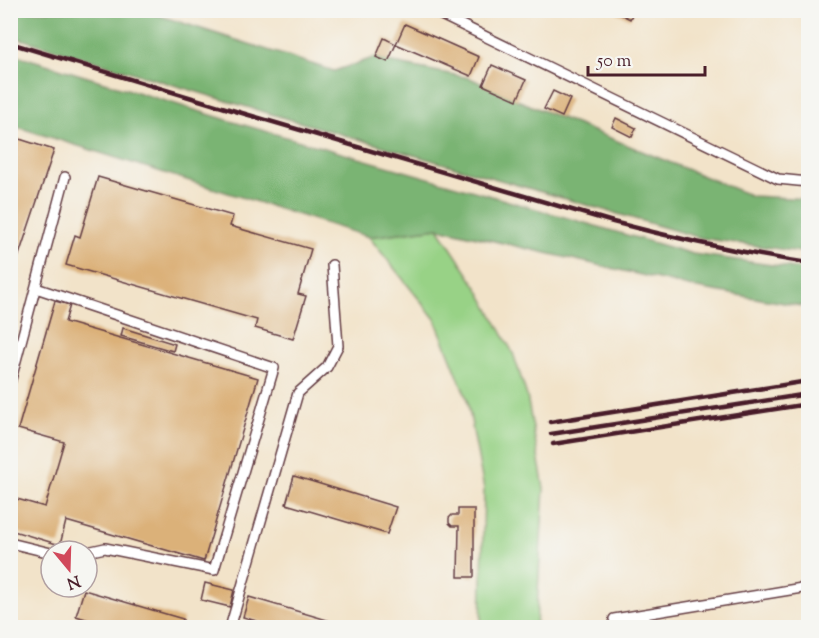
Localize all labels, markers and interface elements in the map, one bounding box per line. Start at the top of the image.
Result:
scale bar [588,39,705,77]
text: 50 m [596,49,632,75]
north arrow [39,539,99,599]
text: N [63,568,83,594]

